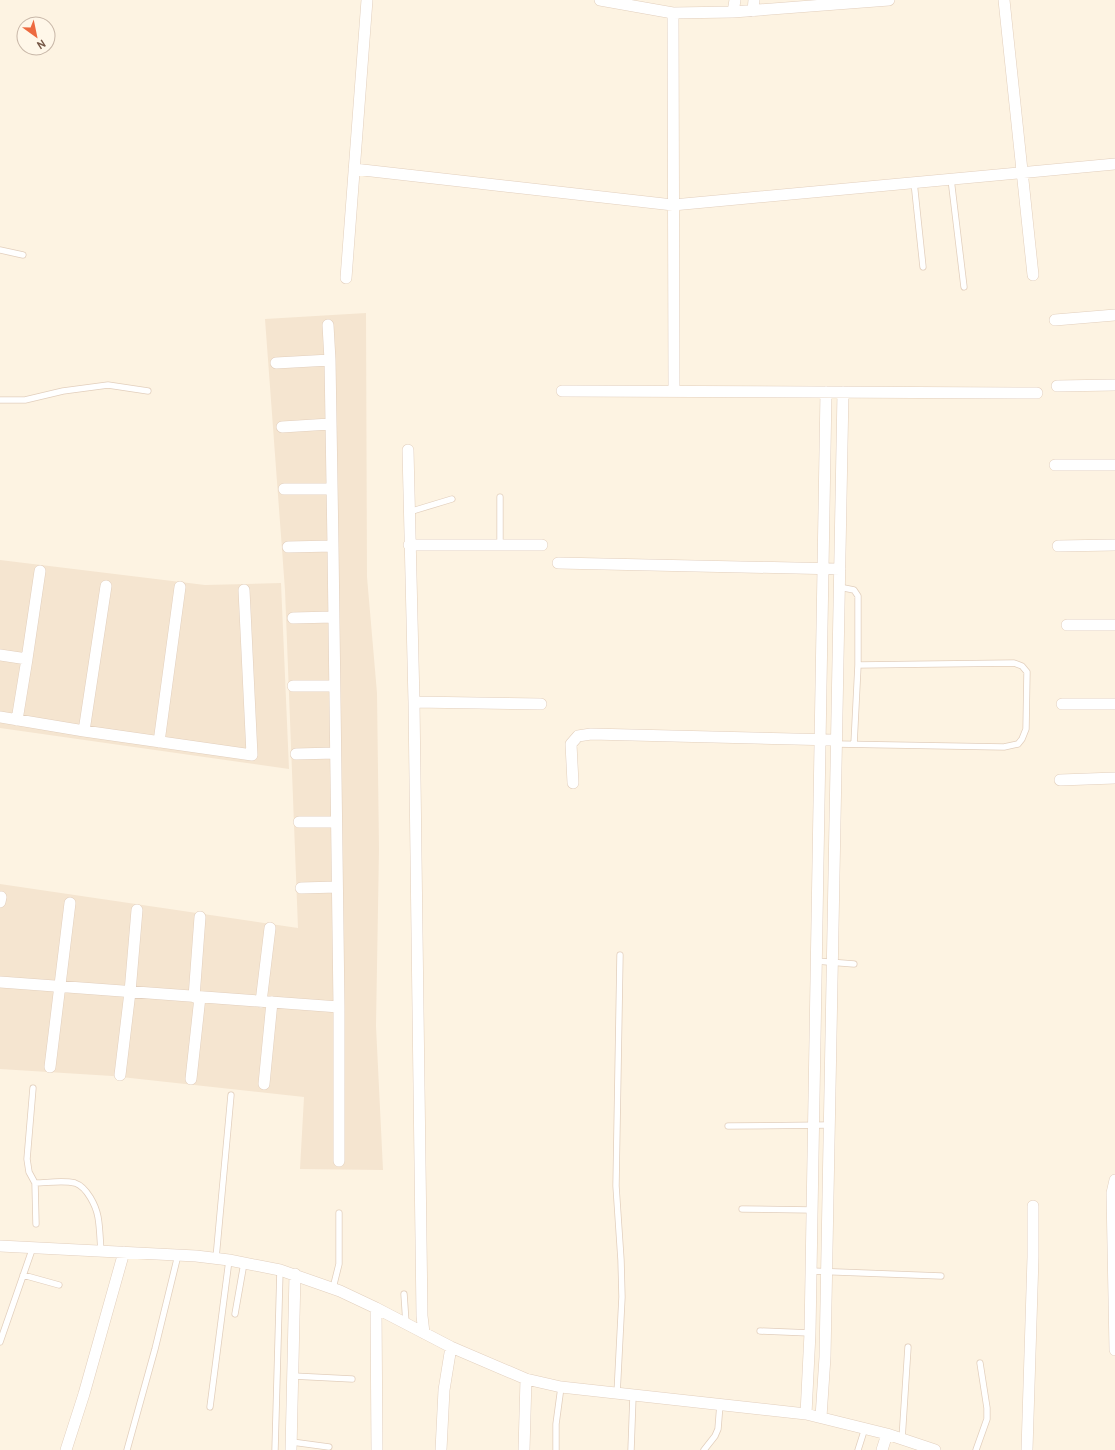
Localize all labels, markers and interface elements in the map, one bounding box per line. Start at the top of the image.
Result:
north arrow [16,16,56,56]
text: N [34,36,48,52]

